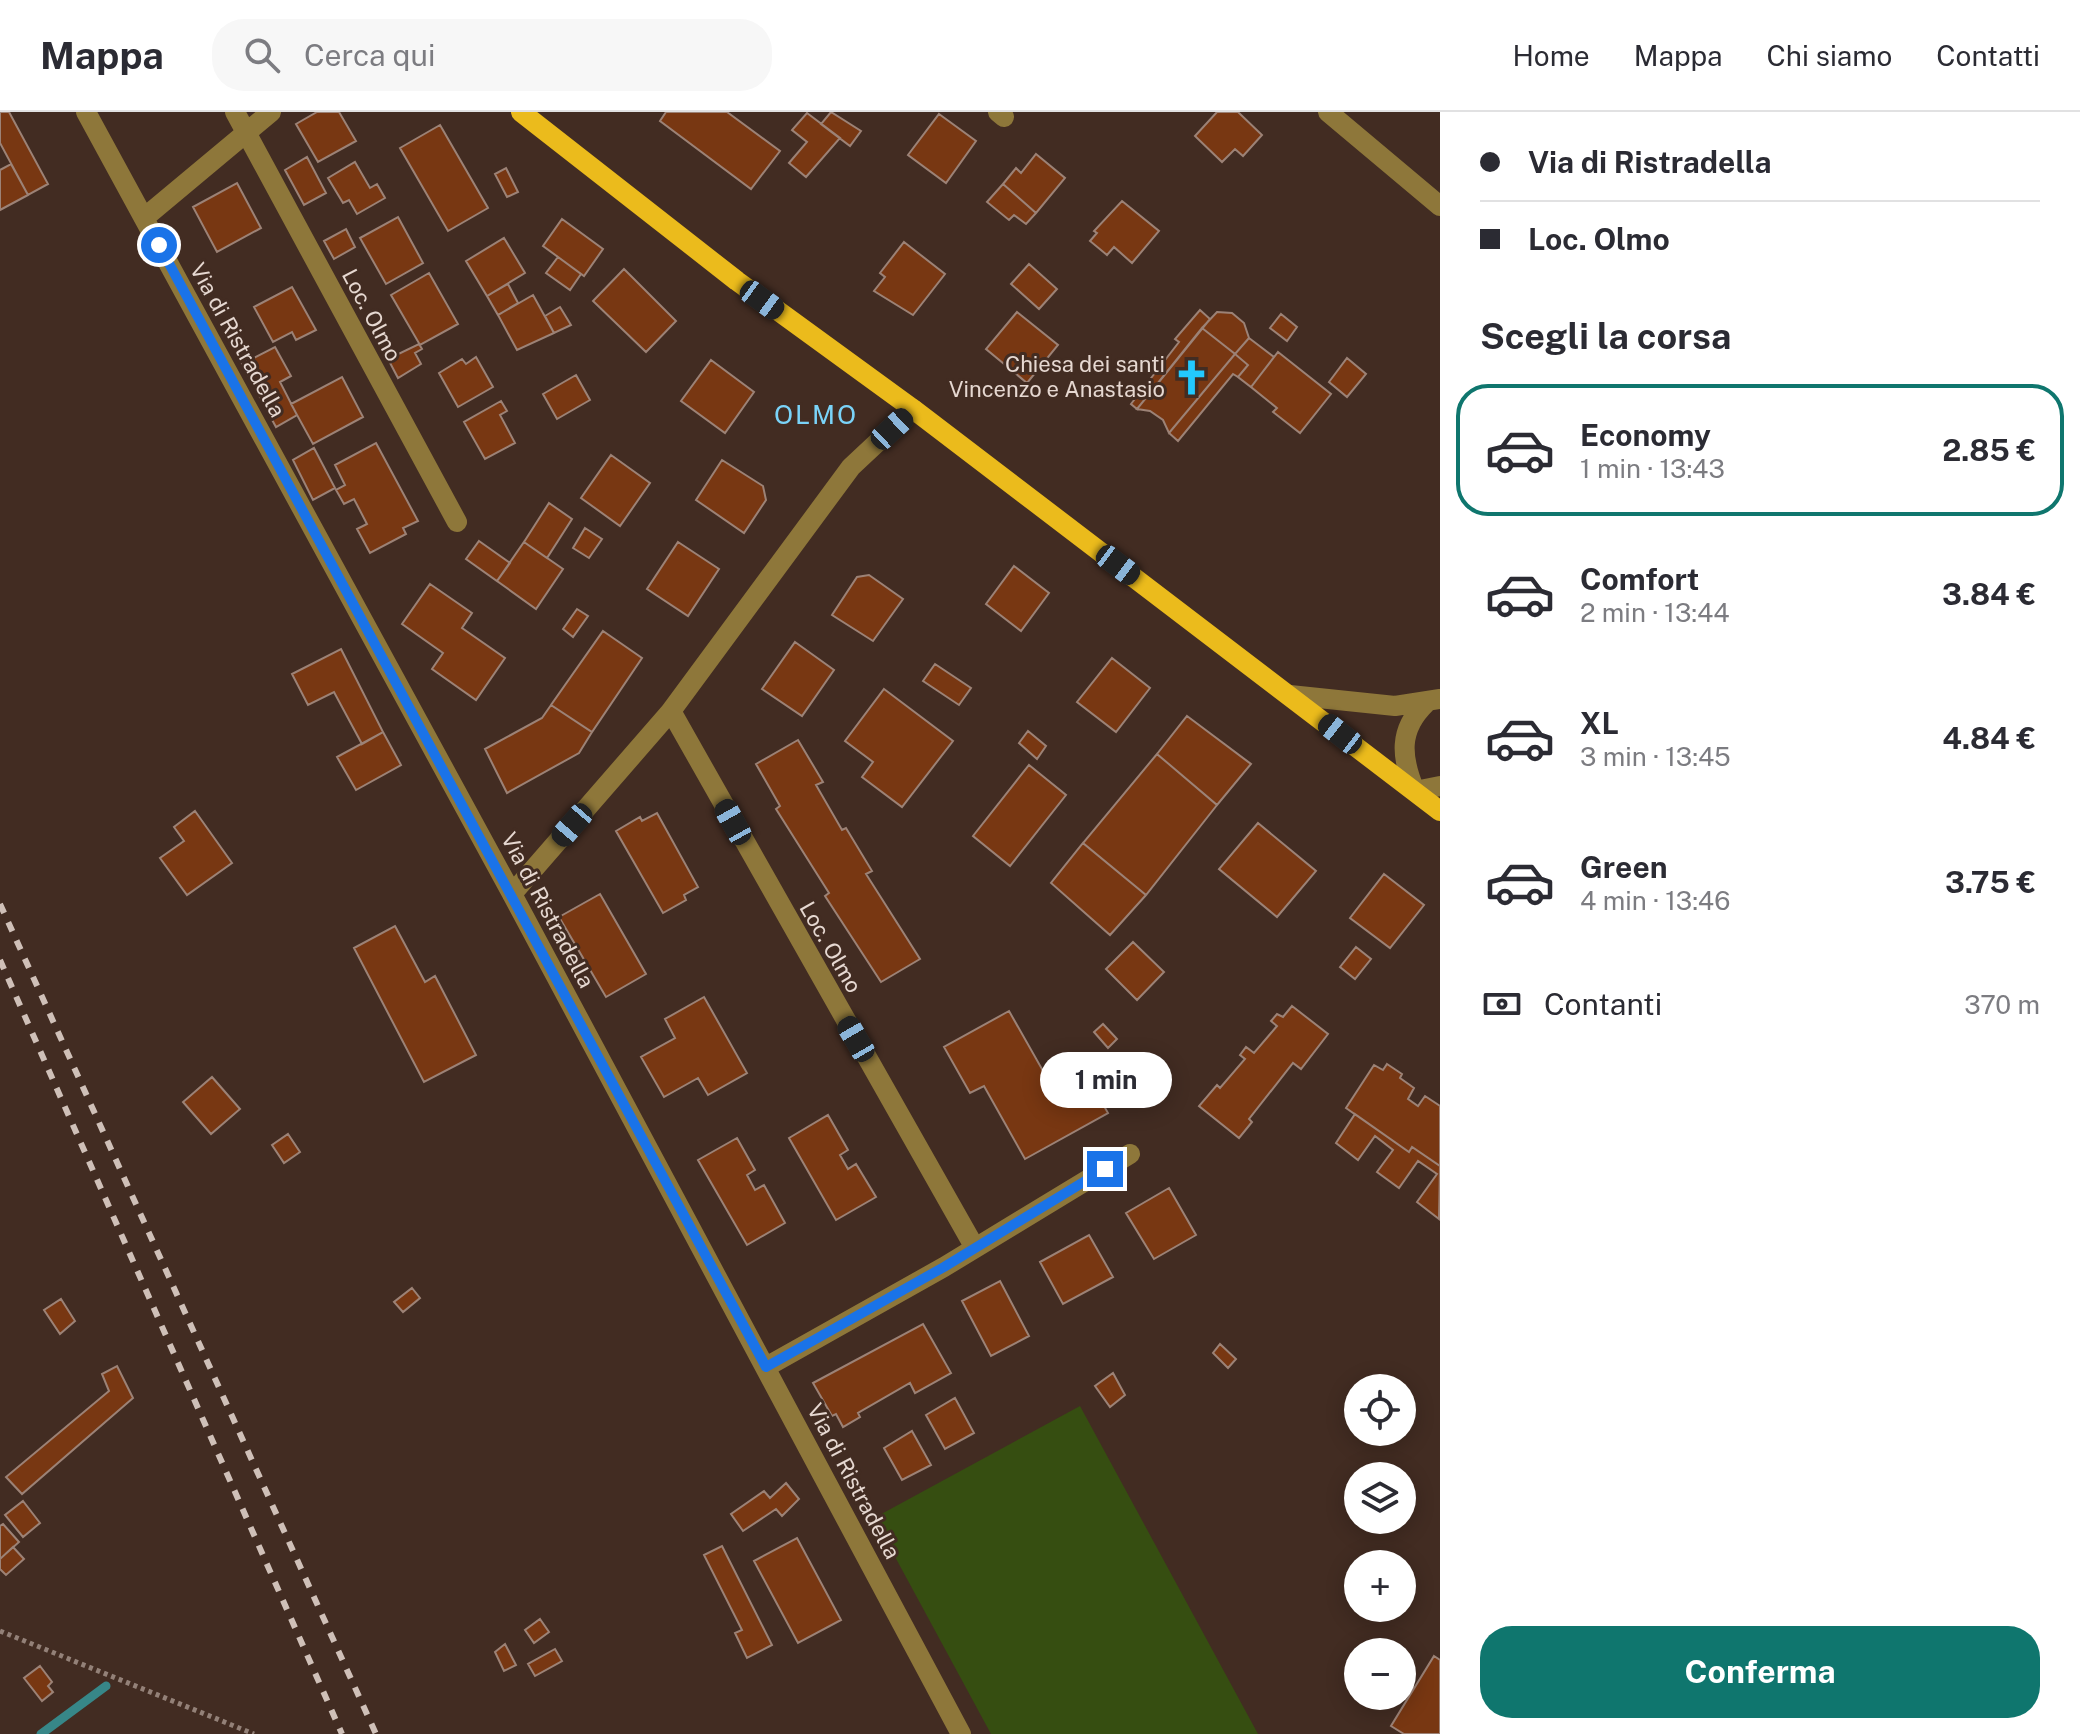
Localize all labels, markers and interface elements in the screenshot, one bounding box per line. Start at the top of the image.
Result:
search box [212,19,772,91]
text: Mappa [40,33,164,78]
icon: search [240,33,284,77]
text: Cerca qui [304,37,435,73]
text: Home [1513,39,1590,72]
text: Mappa [1634,39,1723,72]
text: Chi siamo [1767,39,1892,72]
text: Contatti [1936,39,2040,72]
text: Via di Ristradella [1528,144,1772,180]
text: Loc. Olmo [1528,221,1670,257]
route start [141,227,177,263]
street label: Via di Ristradella [185,258,291,422]
street label: Loc. Olmo [337,264,407,366]
car [736,276,788,324]
text: Scegli la corsa [1480,315,1731,357]
place label: Chiesa dei santi Vincenzo e Anastasio [949,351,1165,402]
church icon: Chiesa dei santi Vincenzo e Anastasio [1172,358,1210,396]
district label: OLMO [774,399,858,430]
car [866,404,918,454]
icon: car [1484,414,1556,486]
text: Economy [1580,417,1711,453]
text: 2.85 € [1942,432,2036,468]
text: 1 min · 13:43 [1580,453,1725,484]
car [1092,541,1144,589]
icon: car [1484,558,1556,630]
text: Comfort [1580,561,1699,597]
text: 3.84 € [1942,576,2036,612]
text: 2 min · 13:44 [1580,597,1730,628]
icon: car [1484,702,1556,774]
text: XL [1580,705,1619,741]
car [1314,710,1366,758]
text: 4.84 € [1942,720,2036,756]
text: 3 min · 13:45 [1580,741,1731,772]
car [711,795,755,849]
car [547,799,597,851]
street label: Via di Ristradella [496,828,600,992]
icon: car [1484,846,1556,918]
text: Green [1580,849,1667,885]
text: 3.75 € [1945,864,2036,900]
text: 4 min · 13:46 [1580,885,1730,916]
street label: Loc. Olmo [795,897,867,997]
icon: cash [1480,982,1524,1026]
text: Contanti [1544,986,1662,1022]
text: 370 m [1964,989,2040,1020]
car [834,1012,878,1066]
callout: 1 min [1039,1053,1171,1109]
text: 1 min [1075,1064,1137,1095]
route end [1087,1151,1123,1187]
map controls [1344,1374,1416,1710]
button: locate [1344,1374,1416,1446]
street label: Via di Ristradella [802,1399,906,1563]
button: layers [1344,1462,1416,1534]
button: + [1344,1550,1416,1622]
button: Conferma [1480,1626,2040,1718]
button: − [1344,1638,1416,1710]

